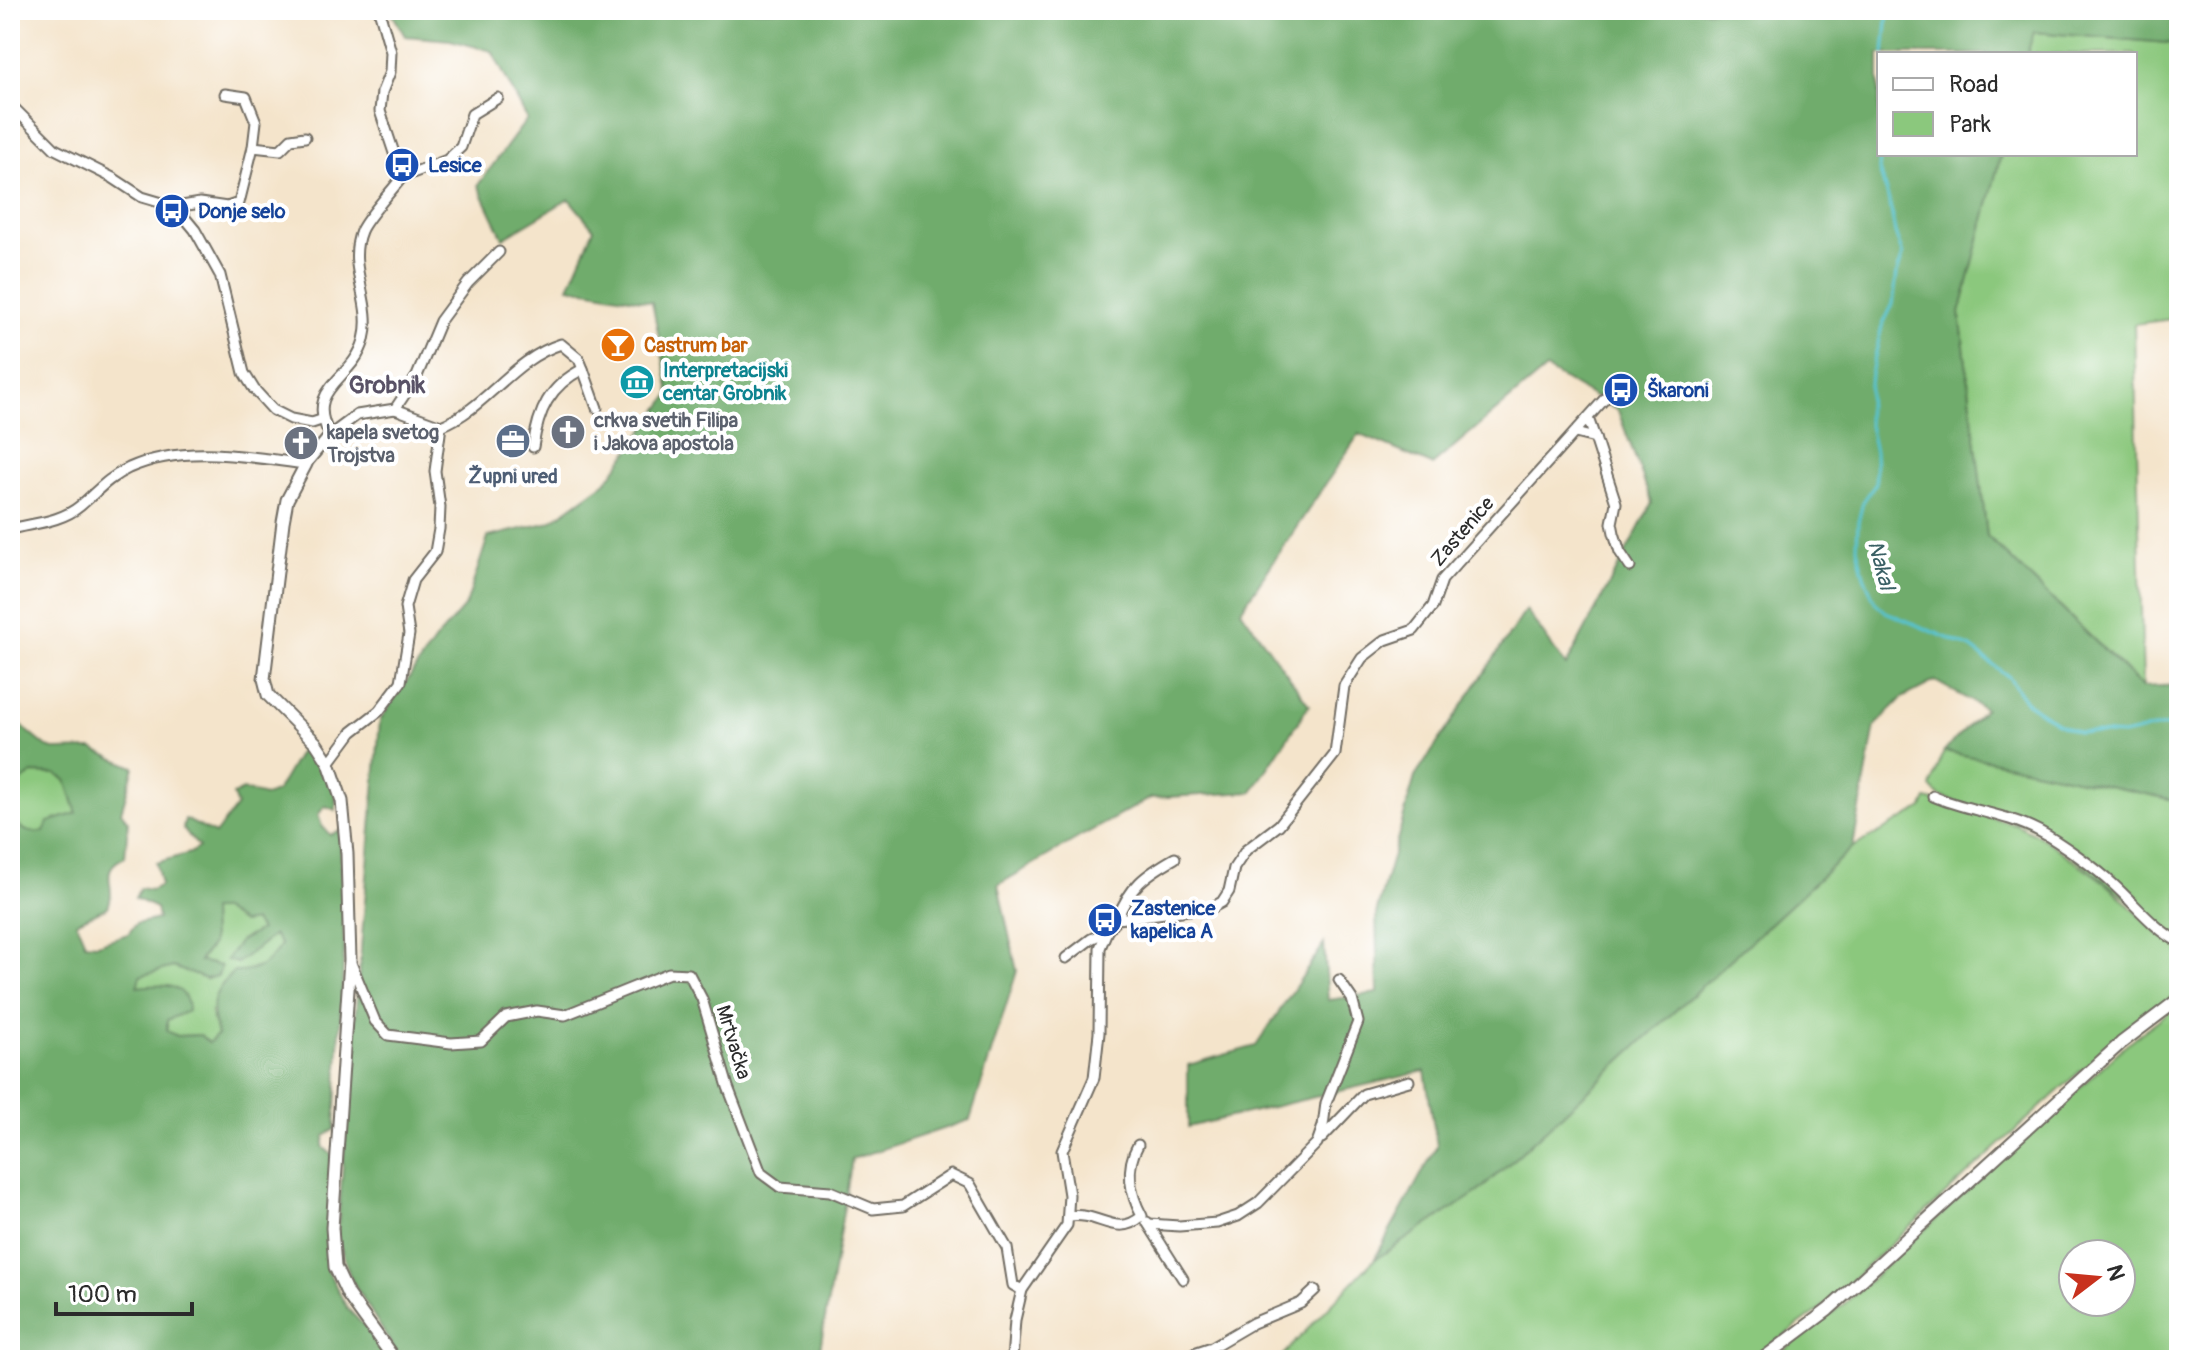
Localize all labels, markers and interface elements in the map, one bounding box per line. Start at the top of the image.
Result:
legend [1877,52,2137,156]
text: Road [1949,70,1999,99]
text: Park [1949,110,1991,139]
bus stop icon: Lesice [383,146,421,184]
place label: Lesice [428,153,483,178]
bus stop icon: Donje selo [153,192,191,230]
place label: Donje selo [198,199,286,224]
bar icon: Castrum bar [599,326,637,364]
place label: Castrum bar [644,333,748,358]
place label: Interpretacijski centar Grobnik [662,358,788,406]
museum icon: Interpretacijski centar Grobnik [618,363,656,401]
district label: Grobnik [349,371,426,400]
bus stop icon: Škaroni [1602,371,1640,409]
place label: Škaroni [1647,377,1709,403]
place label: crkva svetih Filipa i Jakova apostola [593,408,738,456]
church icon: crkva svetih Filipa i Jakova apostola [549,413,587,451]
place label: kapela svetog Trojstva [326,420,439,468]
office icon: Župni ured [494,422,532,460]
church icon: kapela svetog Trojstva [282,424,320,462]
place label: Župni ured [468,464,558,489]
street label: Zastenice [1425,491,1500,571]
water label: Nakal [1861,538,1902,596]
place label: Zastenice kapelica A [1130,896,1216,944]
bus stop icon: Zastenice kapelica A [1086,901,1124,939]
street label: Mrtvačka [710,1002,757,1082]
north arrow [2057,1238,2137,1318]
text: N [2100,1262,2131,1284]
scale bar [56,1266,192,1316]
text: 100 m [68,1280,137,1309]

